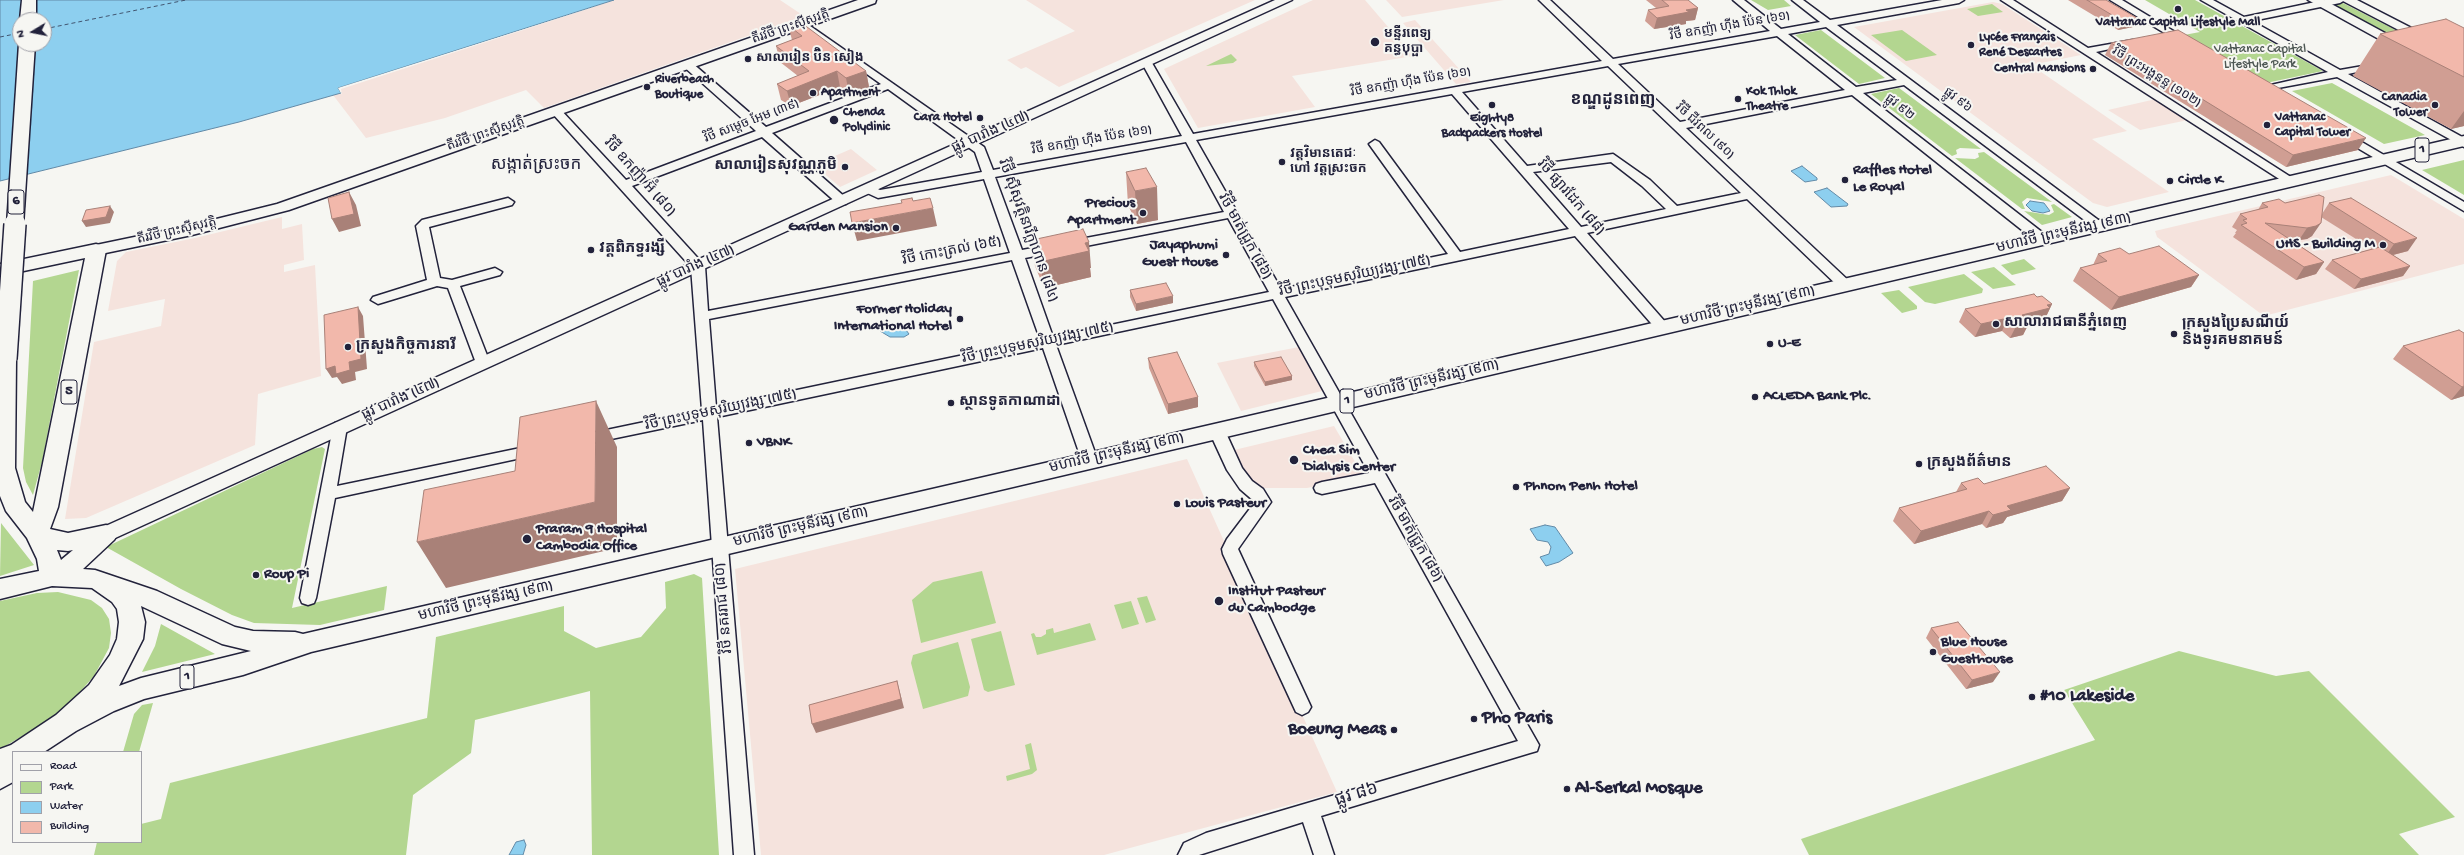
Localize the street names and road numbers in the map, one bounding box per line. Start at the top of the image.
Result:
street label: តីរវិថី ព្រះស៊ីសុវត្តិ [750,7,832,49]
street label: វិថី ឧកញ៉ា ហ៊ីង ប៉ែន (៦១) [1669,9,1791,45]
street label: វិថី ព្រះអង្គនន្ទ (១០២) [2108,44,2204,112]
street label: វិថី ឧកញ៉ា ហ៊ីង ប៉ែន (៦១) [1350,65,1472,101]
street label: ផ្លូវ ៩៦ [1939,85,1975,117]
street label: ផ្លូវ ៩២ [1881,92,1917,124]
street label: វិថី សម្តេច អែម (៣៩) [702,97,802,147]
street label: វិថី ជីវពល (៩០) [1671,101,1737,163]
street label: ផ្លូវ បារាំង (៤៧) [949,108,1033,158]
street label: តីរវិថី ព្រះស៊ីសុវត្តិ [445,114,527,156]
street label: វិថី ឧកញ៉ា ហ៊ីង ប៉ែន (៦១) [1031,123,1153,159]
street label: វិថី ឧកញ៉ា អ៊ំ (៨០) [599,135,679,221]
road number: 1 [2415,138,2429,162]
street label: វិថី ផ្សារដែក (៨៨) [1532,156,1608,240]
street label: វិថី ស៊ីសុវត្ថិនារីក្លាហាន (៨៤) [993,157,1061,305]
road number: 6 [8,190,24,214]
street label: វិថី មាត់ជ្រូក (៨៦) [1213,191,1275,283]
street label: មហាវិថី ព្រះមុនីវង្ស (៩៣) [1995,210,2133,258]
street label: តីរវិថី ព្រះស៊ីសុវត្តិ [136,215,218,249]
street label: វិថី កោះត្រល់ (៦៥) [901,234,1003,270]
street label: ផ្លូវ បារាំង (៤៧) [654,242,738,292]
street label: វិថី ព្រះបុទុមសុរិយ្យវង្ស (៧៥) [1277,252,1433,302]
street label: មហាវិថី ព្រះមុនីវង្ស (៩៣) [1679,283,1817,331]
street label: វិថី ព្រះបុទុមសុរិយ្យវង្ស (៧៥) [960,319,1116,369]
street label: មហាវិថី ព្រះមុនីវង្ស (៩៣) [1363,357,1501,405]
street label: ផ្លូវ បារាំង (៤៧) [359,375,443,425]
road number: 5 [61,380,77,404]
street label: វិថី ព្រះបុទុមសុរិយ្យវង្ស (៧៥) [643,386,799,436]
road number: 1 [1340,389,1354,413]
street label: មហាវិថី ព្រះមុនីវង្ស (៩៣) [1048,430,1186,478]
street label: វិថី មាត់ជ្រូក (៨៦) [1382,494,1446,586]
street label: មហាវិថី ព្រះមុនីវង្ស (៩៣) [732,504,870,552]
street label: វិថី នគររាជ (៨០) [712,562,738,654]
street label: មហាវិថី ព្រះមុនីវង្ស (៩៣) [417,578,555,626]
road number: 1 [180,665,194,689]
street label: ផ្លូវ ៨៦ [1333,779,1381,813]

